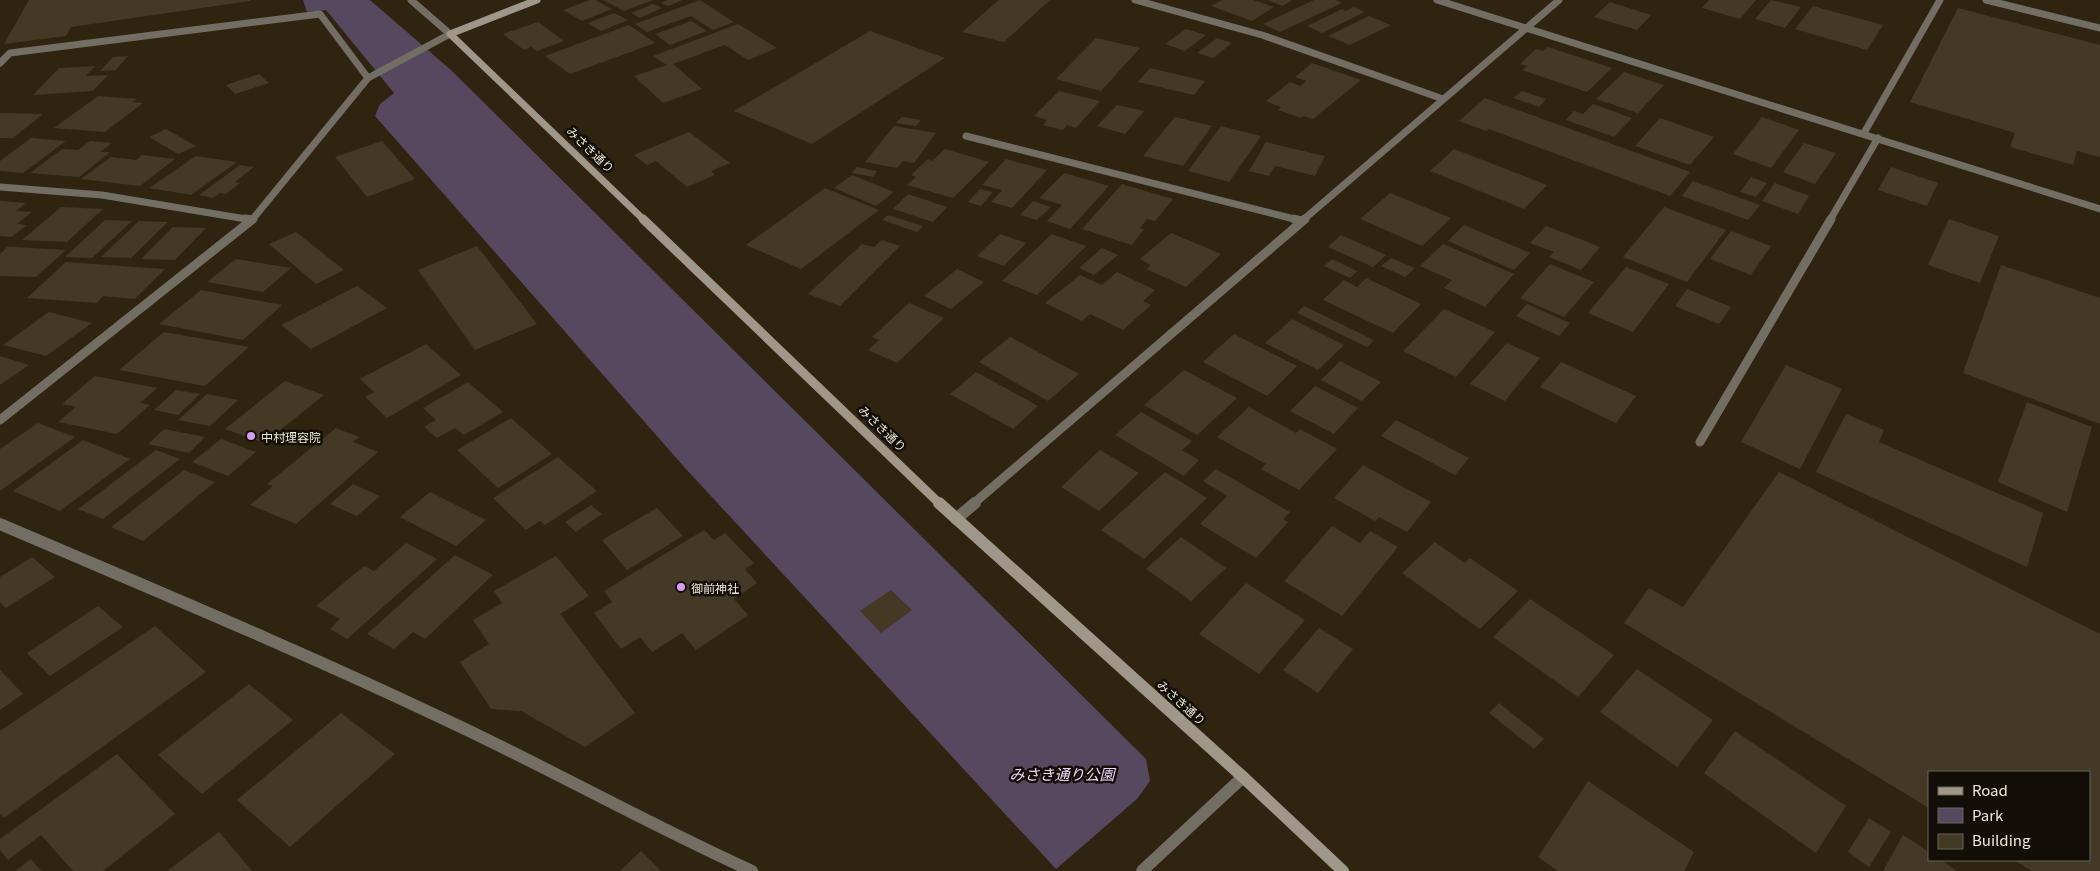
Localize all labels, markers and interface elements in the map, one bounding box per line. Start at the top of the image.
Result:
street label: みさき通り [564,122,618,176]
street label: みさき通り [856,401,910,455]
place label: 中村理容院 [261,428,321,445]
marker: 中村理容院 [245,430,257,442]
place label: 御前神社 [691,579,739,596]
marker: 御前神社 [675,581,687,593]
street label: みさき通り [1154,676,1210,728]
park label: みさき通り公園 [1009,763,1116,784]
legend [1928,771,2090,861]
text: Road [1972,779,2008,800]
text: Park [1972,804,2004,825]
text: Building [1972,829,2031,850]

